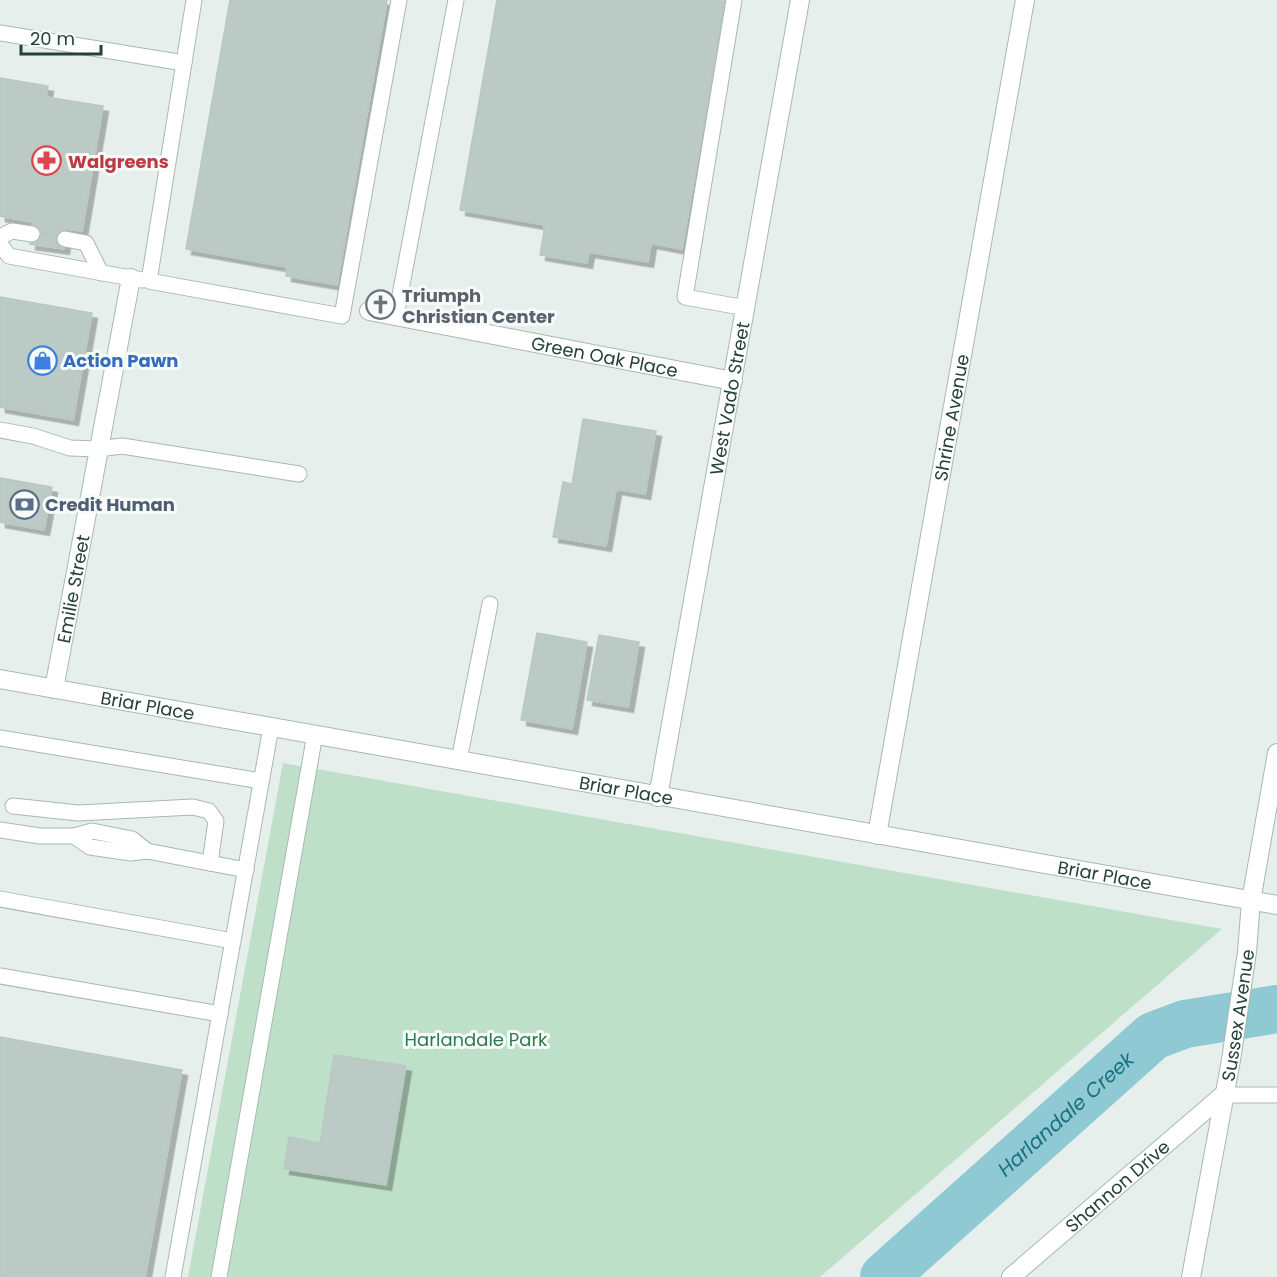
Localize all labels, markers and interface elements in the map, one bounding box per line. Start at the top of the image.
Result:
scale bar [21,18,100,56]
text: 20 m [30,26,75,51]
pharmacy icon: Walgreens [31,145,63,177]
place label: Walgreens [68,149,169,174]
place label: Triumph Christian Center [402,283,555,329]
church icon: Triumph Christian Center [365,289,397,321]
street label: West Vado Street [703,320,755,477]
street label: Green Oak Place [529,330,680,383]
shop icon: Action Pawn [26,344,58,376]
place label: Action Pawn [63,348,178,373]
street label: Shrine Avenue [927,352,975,483]
bank icon: Credit Human [8,488,40,520]
place label: Credit Human [45,492,175,517]
street label: Emilie Street [50,532,95,645]
street label: Briar Place [99,685,197,726]
street label: Briar Place [577,769,675,810]
street label: Briar Place [1056,854,1154,895]
street label: Sussex Avenue [1215,947,1260,1083]
park label: Harlandale Park [405,1027,548,1052]
water label: Harlandale Creek [991,1044,1141,1183]
street label: Shannon Drive [1060,1134,1175,1238]

